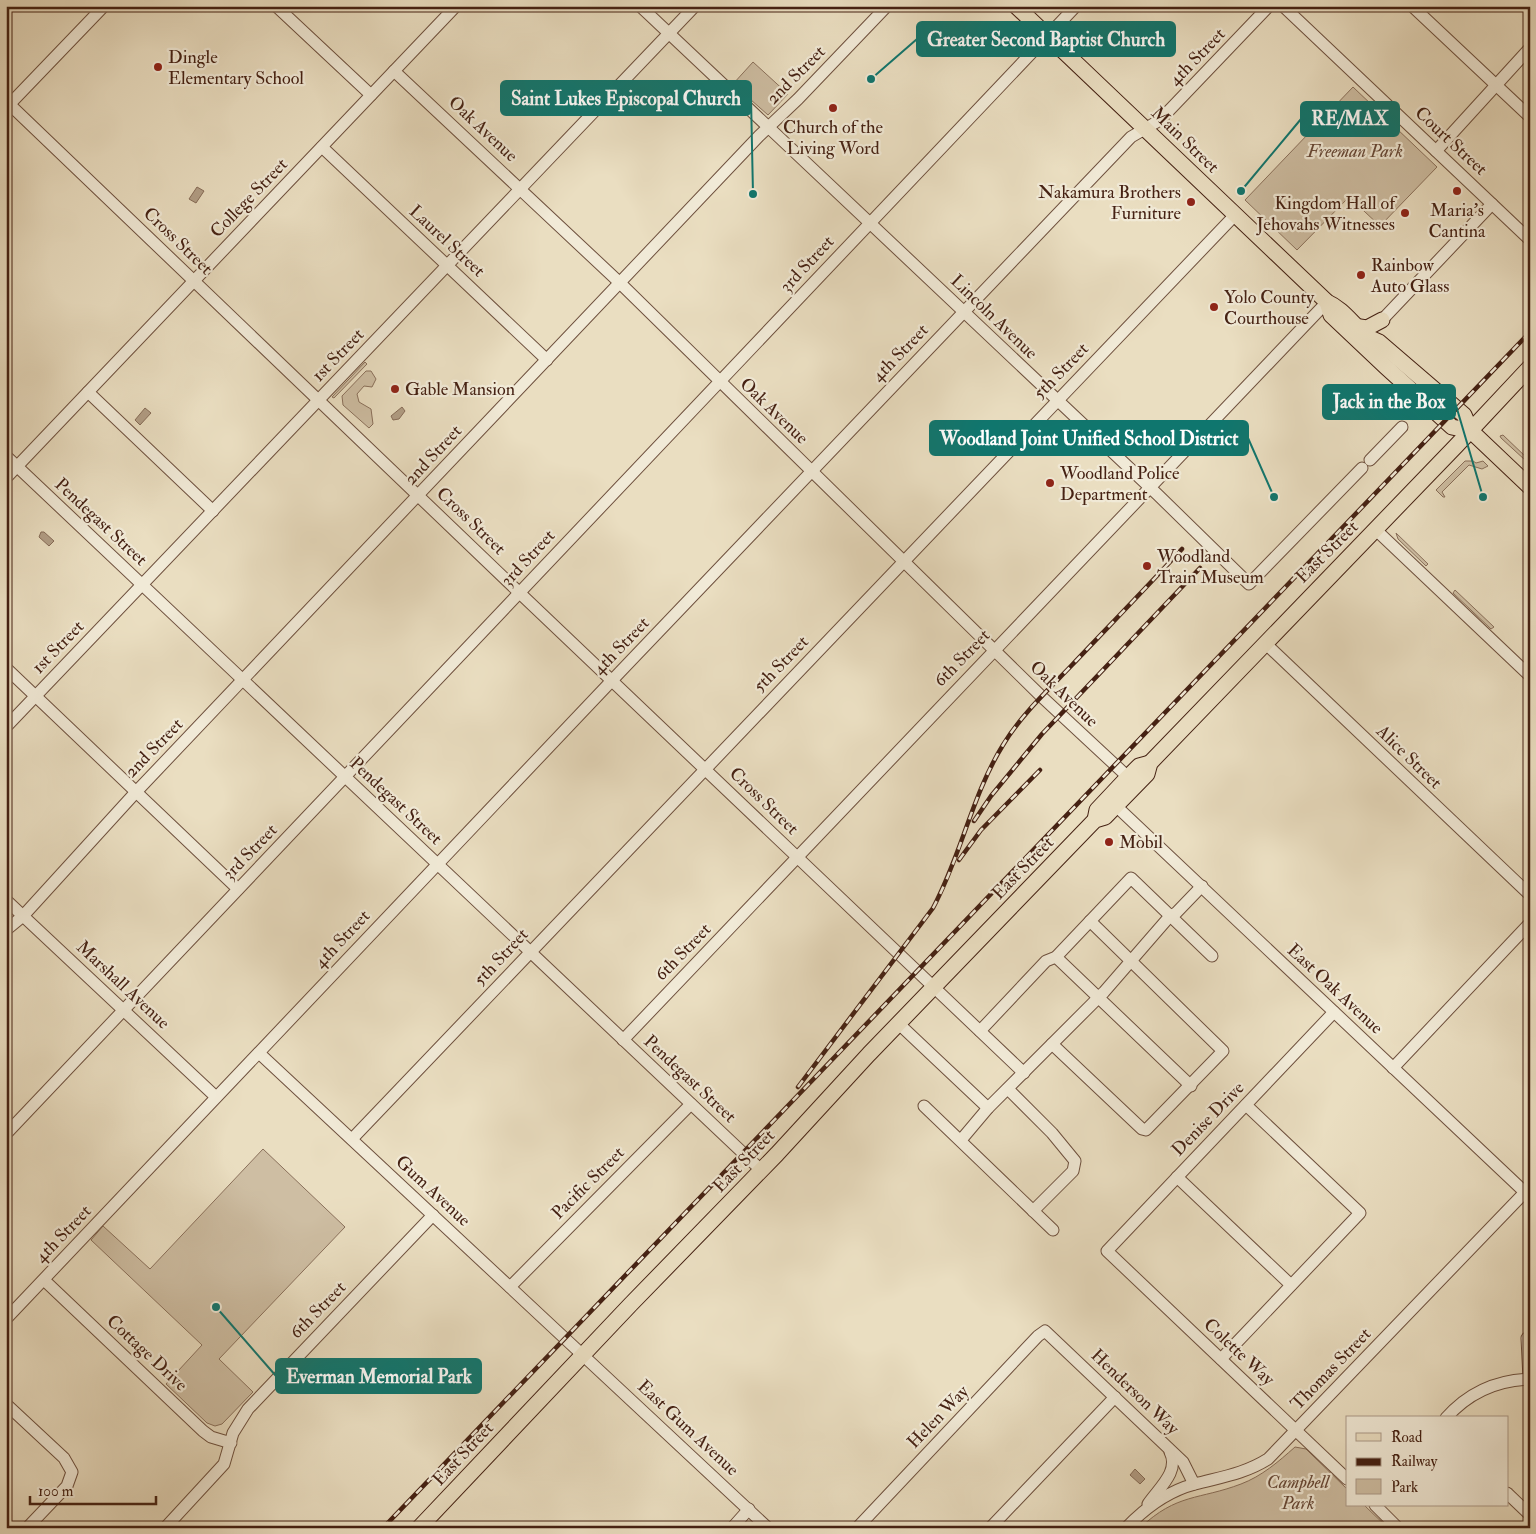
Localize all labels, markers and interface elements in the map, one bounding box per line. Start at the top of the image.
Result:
callout: Greater Second Baptist Church [917,22,1175,56]
street label: 4th Street [1164,23,1230,91]
text: Greater Second Baptist Church [927,28,1165,53]
street label: 2nd Street [762,40,831,109]
place label: Dingle Elementary School [168,46,304,90]
marker: Dingle Elementary School [152,61,164,73]
callout: Saint Lukes Episcopal Church [501,81,751,115]
text: Saint Lukes Episcopal Church [511,87,741,112]
street label: Oak Avenue [443,91,523,167]
marker: Church of the Living Word [827,102,839,114]
street label: Main Street [1146,102,1224,178]
callout: RE/MAX [1301,102,1399,136]
street label: Court Street [1410,102,1492,181]
text: RE/MAX [1311,107,1389,131]
place label: Church of the Living Word [783,116,883,160]
park label: Freeman Park [1306,140,1403,163]
street label: College Street [205,153,293,243]
place label: Nakamura Brothers Furniture [1038,181,1181,225]
marker: Maria's Cantina [1451,185,1463,197]
place label: Kingdom Hall of Jehovahs Witnesses [1255,192,1398,236]
marker: Nakamura Brothers Furniture [1185,196,1197,208]
place label: Maria's Cantina [1429,199,1486,243]
street label: Laurel Street [404,200,490,282]
street label: Cross Street [138,202,218,280]
marker: Kingdom Hall of Jehovahs Witnesses [1399,207,1411,219]
street label: 3rd Street [775,231,839,297]
place label: Rainbow Auto Glass [1370,254,1449,298]
marker: Rainbow Auto Glass [1355,269,1367,281]
street label: Lincoln Avenue [945,270,1043,365]
place label: Yolo County Courthouse [1224,286,1315,330]
marker: Yolo County Courthouse [1208,301,1220,313]
street label: 4th Street [867,319,933,387]
street label: 1st Street [307,323,369,387]
street label: 5th Street [1028,338,1094,404]
street label: Oak Avenue [735,373,813,450]
place label: Gable Mansion [405,378,515,401]
marker: Gable Mansion [389,383,401,395]
callout: Jack in the Box [1323,385,1455,419]
text: Jack in the Box [1332,390,1446,414]
street label: 2nd Street [399,420,467,490]
callout: Woodland Joint Unified School District [930,421,1248,455]
text: Woodland Joint Unified School District [939,427,1239,451]
place label: Woodland Police Department [1059,462,1180,506]
street label: Pendegast Street [50,473,152,571]
marker: Woodland Police Department [1044,477,1056,489]
street label: Cross Street [431,482,511,560]
street label: East Street [1291,516,1363,588]
street label: 3rd Street [496,525,560,591]
place label: Woodland Train Museum [1156,545,1264,589]
marker: Woodland Train Museum [1141,560,1153,572]
street label: 4th Street [588,612,654,680]
street label: 1st Street [27,615,89,679]
street label: 6th Street [929,624,995,692]
street label: 5th Street [748,631,814,697]
street label: Oak Avenue [1025,656,1103,733]
street label: 2nd Street [120,713,188,783]
street label: Alice Street [1371,719,1447,794]
street label: Pendegast Street [345,752,447,850]
street label: Cross Street [724,762,804,840]
street label: 3rd Street [218,819,283,885]
street label: East Street [987,831,1059,905]
place label: Mobil [1119,831,1163,854]
marker: Mobil [1103,836,1115,848]
street label: 4th Street [309,905,375,973]
street label: 6th Street [650,918,716,986]
street label: 5th Street [469,923,534,991]
street label: Marshall Avenue [71,936,175,1034]
street label: East Oak Avenue [1282,939,1388,1040]
street label: Pendegast Street [639,1030,741,1128]
street label: Denise Drive [1167,1077,1250,1161]
street label: East Street [708,1124,780,1198]
street label: Pacific Street [547,1142,629,1224]
street label: Gum Avenue [391,1150,476,1232]
street label: 4th Street [30,1200,96,1268]
street label: 6th Street [285,1276,351,1344]
street label: Cottage Drive [102,1310,193,1397]
street label: Colette Way [1199,1313,1280,1391]
street label: Thomas Street [1286,1323,1376,1415]
street label: Henderson Way [1086,1344,1185,1441]
callout: Everman Memorial Park [276,1359,481,1393]
text: Everman Memorial Park [286,1365,473,1389]
street label: East Gum Avenue [632,1375,744,1481]
street label: Helen Way [902,1380,974,1453]
legend [1346,1416,1508,1506]
street label: East Street [427,1417,499,1491]
text: Road [1391,1428,1423,1447]
text: Railway [1391,1452,1438,1471]
park label: Campbell Park [1267,1471,1331,1515]
scale bar [30,1474,156,1506]
text: Park [1391,1478,1418,1497]
text: 100 m [38,1482,74,1501]

